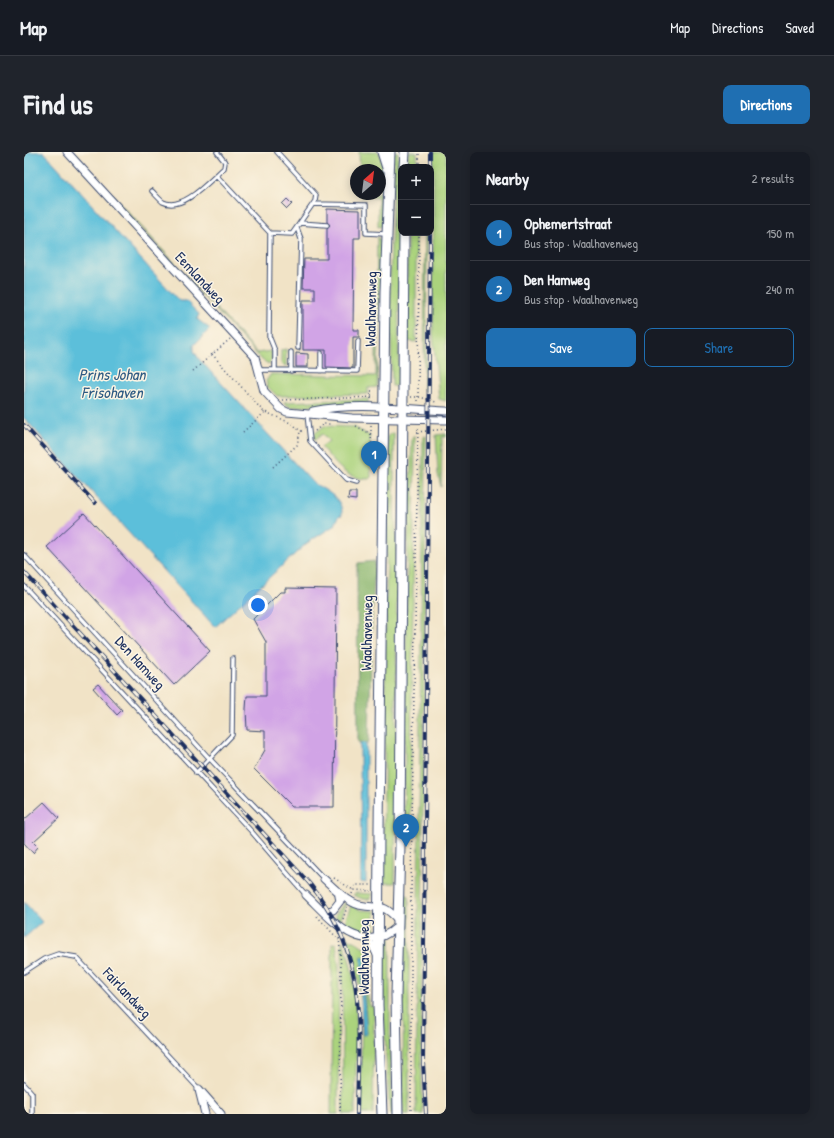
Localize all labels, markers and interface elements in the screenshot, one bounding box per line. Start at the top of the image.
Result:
text: Map [20,15,47,41]
text: Map [670,18,690,37]
text: Directions [712,18,763,37]
text: Saved [785,18,814,37]
text: Find us [24,85,93,123]
button: Directions [723,85,810,124]
north arrow [350,164,386,200]
map controls [398,164,434,236]
button: + [398,164,434,200]
text: Nearby [486,167,529,190]
text: 2 results [752,169,794,187]
button: − [398,200,434,236]
text: Ophemertstraat [524,213,612,234]
text: 1 [497,224,501,242]
text: 150 m [766,224,794,242]
text: Bus stop · Waalhavenweg [524,234,638,252]
street label: Eemlandweg [171,247,230,309]
text: Den Hamweg [524,269,590,290]
street label: Waalhavenweg [359,271,382,347]
text: 2 [496,280,502,298]
text: 240 m [765,280,794,298]
text: Bus stop · Waalhavenweg [524,290,638,308]
button: Save [486,328,636,367]
button: Share [644,328,794,367]
water label: Prins Johan Frisohaven [78,363,147,403]
pin: 1 [361,441,387,474]
your location [248,595,268,615]
street label: Waalhavenweg [355,595,378,671]
street label: Den Hamweg [110,631,170,694]
pin: 2 [393,814,419,847]
street label: Waalhavenweg [353,919,374,995]
street label: Fairlandweg [98,962,157,1023]

